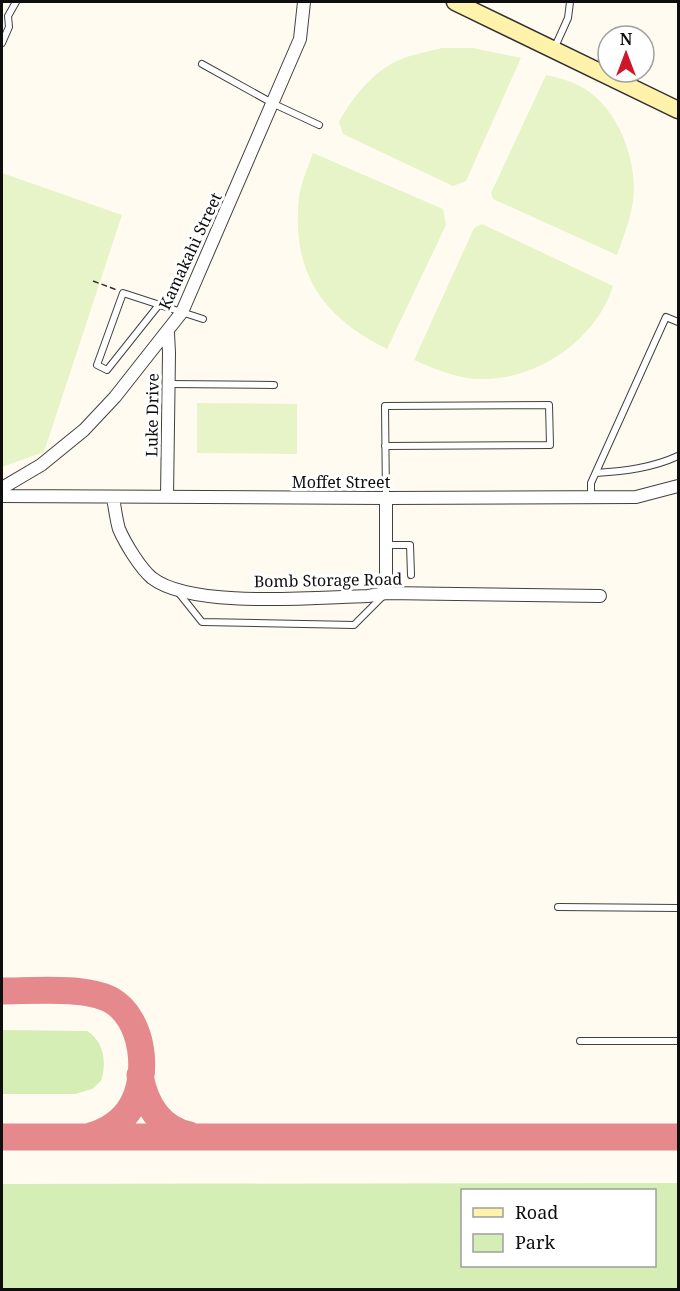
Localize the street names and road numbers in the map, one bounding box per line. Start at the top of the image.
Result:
street label: Kamakahi Street [153,189,227,313]
street label: Luke Drive [140,373,164,457]
street label: Moffet Street [292,471,391,493]
street label: Bomb Storage Road [254,568,403,592]

